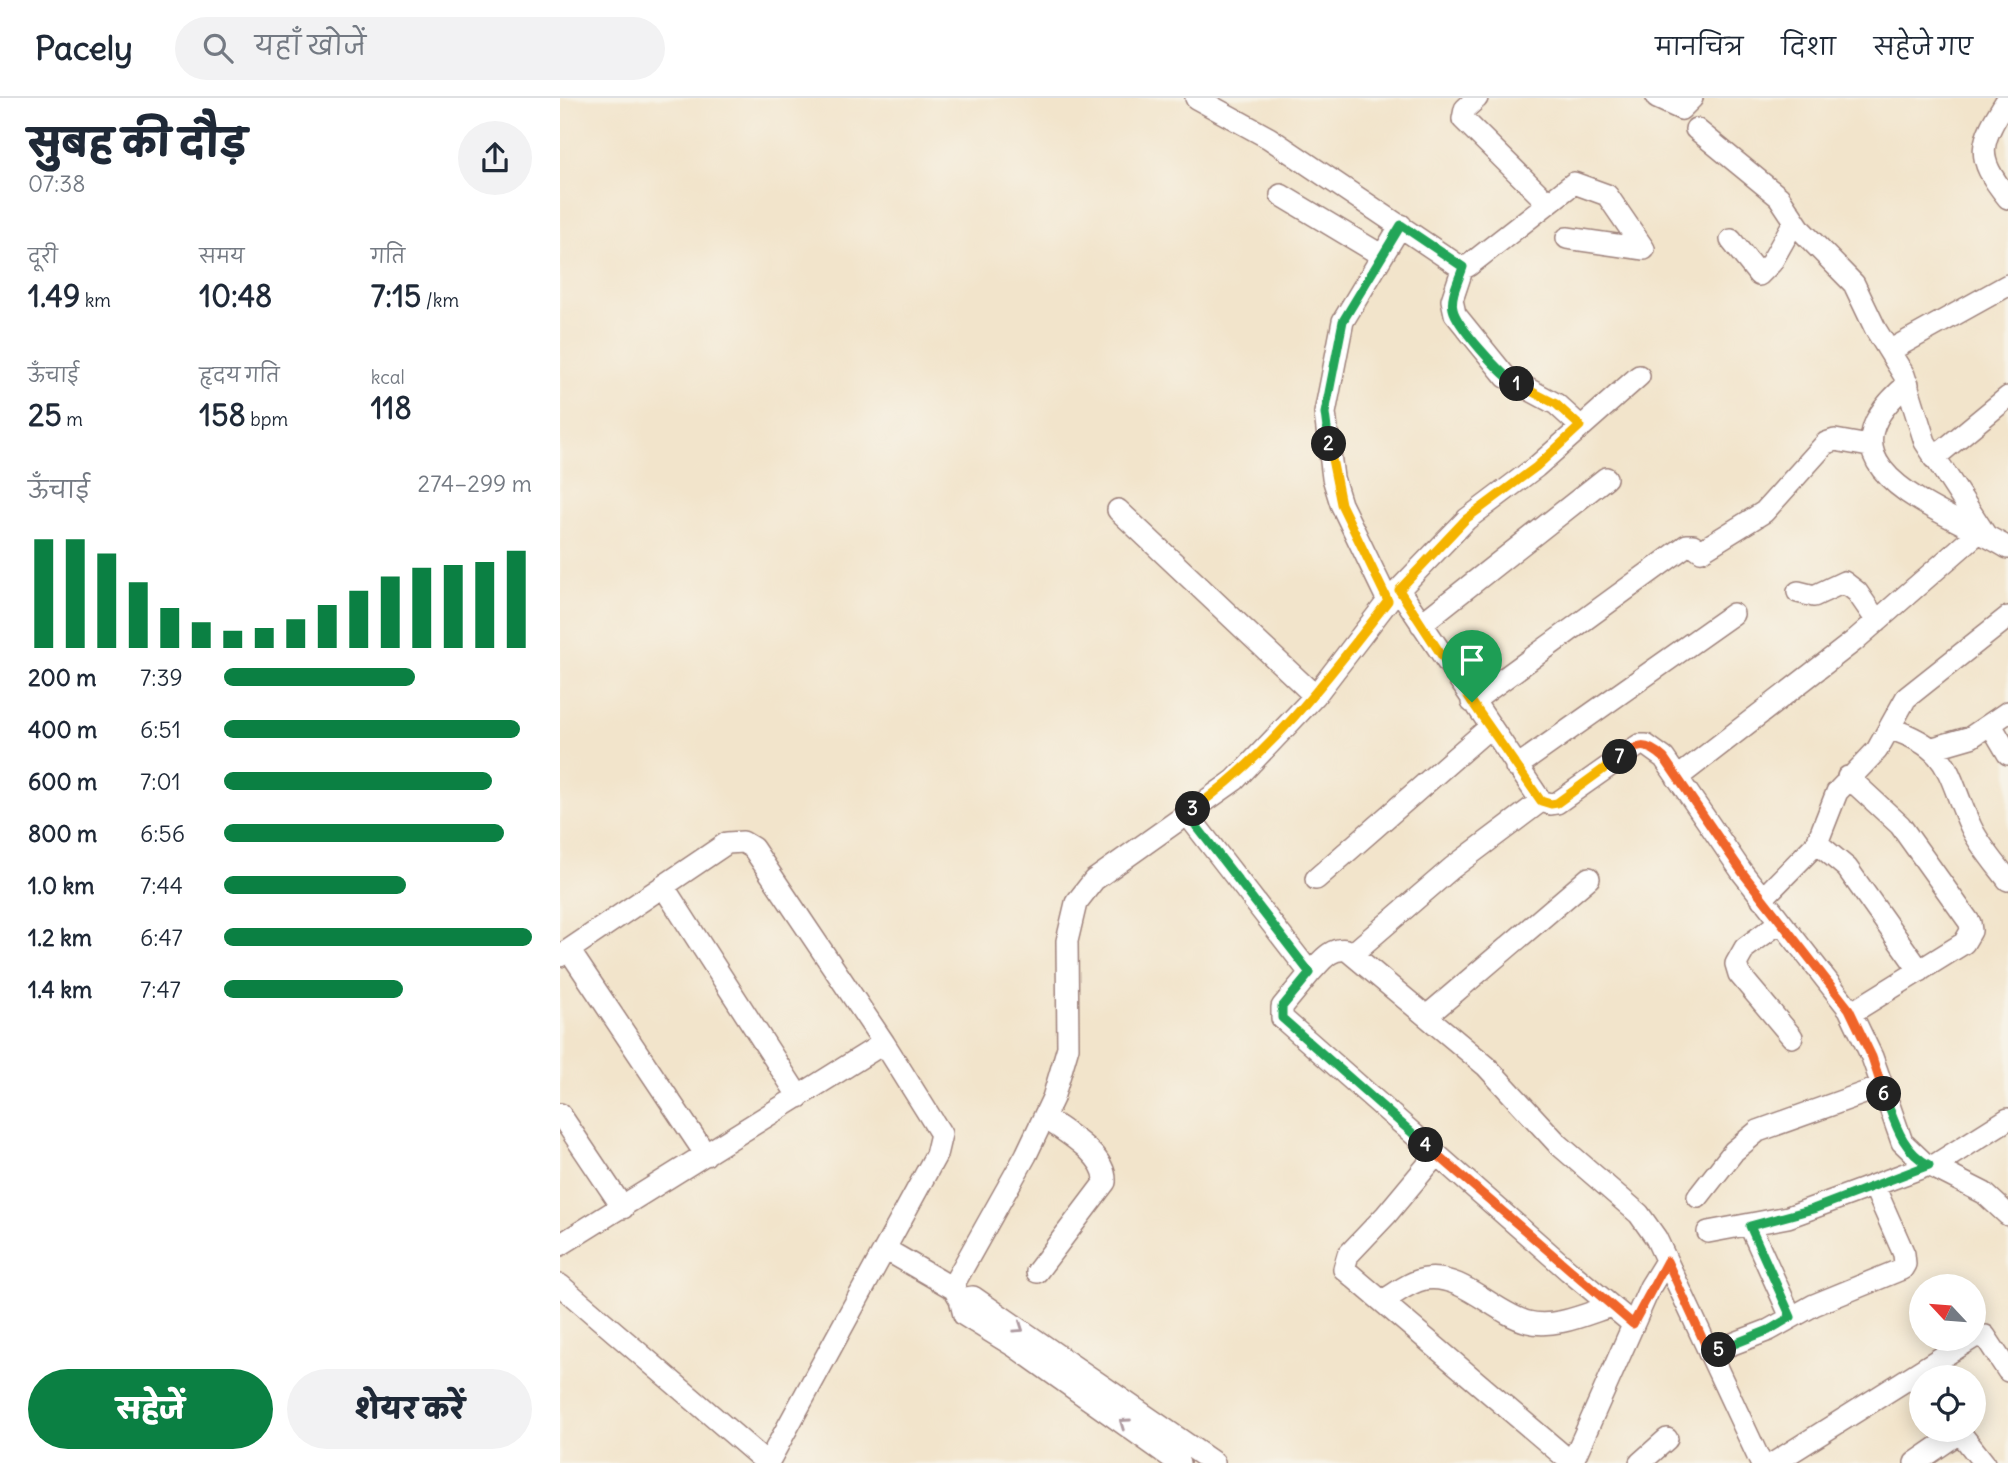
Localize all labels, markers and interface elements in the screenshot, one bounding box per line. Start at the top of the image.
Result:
search box [175,17,665,80]
text: Pacely [35,27,133,69]
icon: search [199,29,237,67]
text: यहाँ खोजें [255,29,366,62]
text: मानचित्र [1655,31,1743,61]
text: दिशा [1781,31,1836,61]
text: सहेजे गए [1874,31,1973,61]
text: सुबह की दौड़ [28,119,247,166]
button: share [458,121,532,195]
text: 07:38 [28,169,86,198]
text: दूरी [28,244,58,268]
text: समय [199,244,245,268]
text: गति [371,244,405,268]
text: 1.49 [28,277,80,315]
text: 10:48 [199,277,272,315]
text: 7:15 [371,277,421,315]
text: km [80,288,111,312]
text: /km [421,288,459,312]
text: ऊँचाई [28,363,79,387]
text: हृदय गति [199,363,280,387]
text: kcal [371,365,405,389]
pin: 1 [1500,366,1534,402]
text: 1 [1513,371,1520,395]
text: 118 [371,389,412,427]
text: 25 [28,396,62,434]
text: 158 [199,396,246,434]
text: m [62,407,83,431]
text: bpm [246,407,288,431]
pin: 2 [1312,426,1346,462]
text: 2 [1323,431,1334,455]
text: 274–299 m [418,469,532,498]
text: ऊँचाई [28,475,90,504]
pin [1442,630,1502,702]
icon: arrive [1453,641,1491,679]
text: 200 m [28,663,97,692]
text: 7:39 [140,663,183,692]
text: 400 m [28,715,97,744]
text: 6:51 [140,715,181,744]
pin: 7 [1602,740,1638,774]
text: 7 [1615,744,1624,768]
text: 600 m [28,767,97,796]
text: 7:01 [140,767,181,796]
pin: 3 [1176,792,1210,826]
text: 3 [1187,796,1198,820]
text: 800 m [28,819,97,848]
text: 6:56 [140,819,185,848]
text: 1.0 km [28,871,94,900]
text: 7:44 [140,871,183,900]
text: 1.2 km [28,923,92,952]
text: 6:47 [140,923,183,952]
text: 1.4 km [28,975,92,1004]
text: 7:47 [140,975,181,1004]
pin: 6 [1866,1076,1902,1112]
text: 6 [1878,1081,1889,1105]
pin: 4 [1408,1128,1444,1162]
text: 4 [1420,1132,1431,1156]
north arrow [1909,1274,1986,1351]
map controls [1909,1274,1986,1442]
one-way arrow [1011,1320,1024,1332]
pin: 5 [1702,1332,1736,1368]
text: 5 [1713,1337,1724,1361]
button: locate [1909,1365,1986,1442]
button: सहेजें [28,1369,273,1449]
button: शेयर करें [287,1369,532,1449]
one-way arrow [1119,1419,1132,1431]

